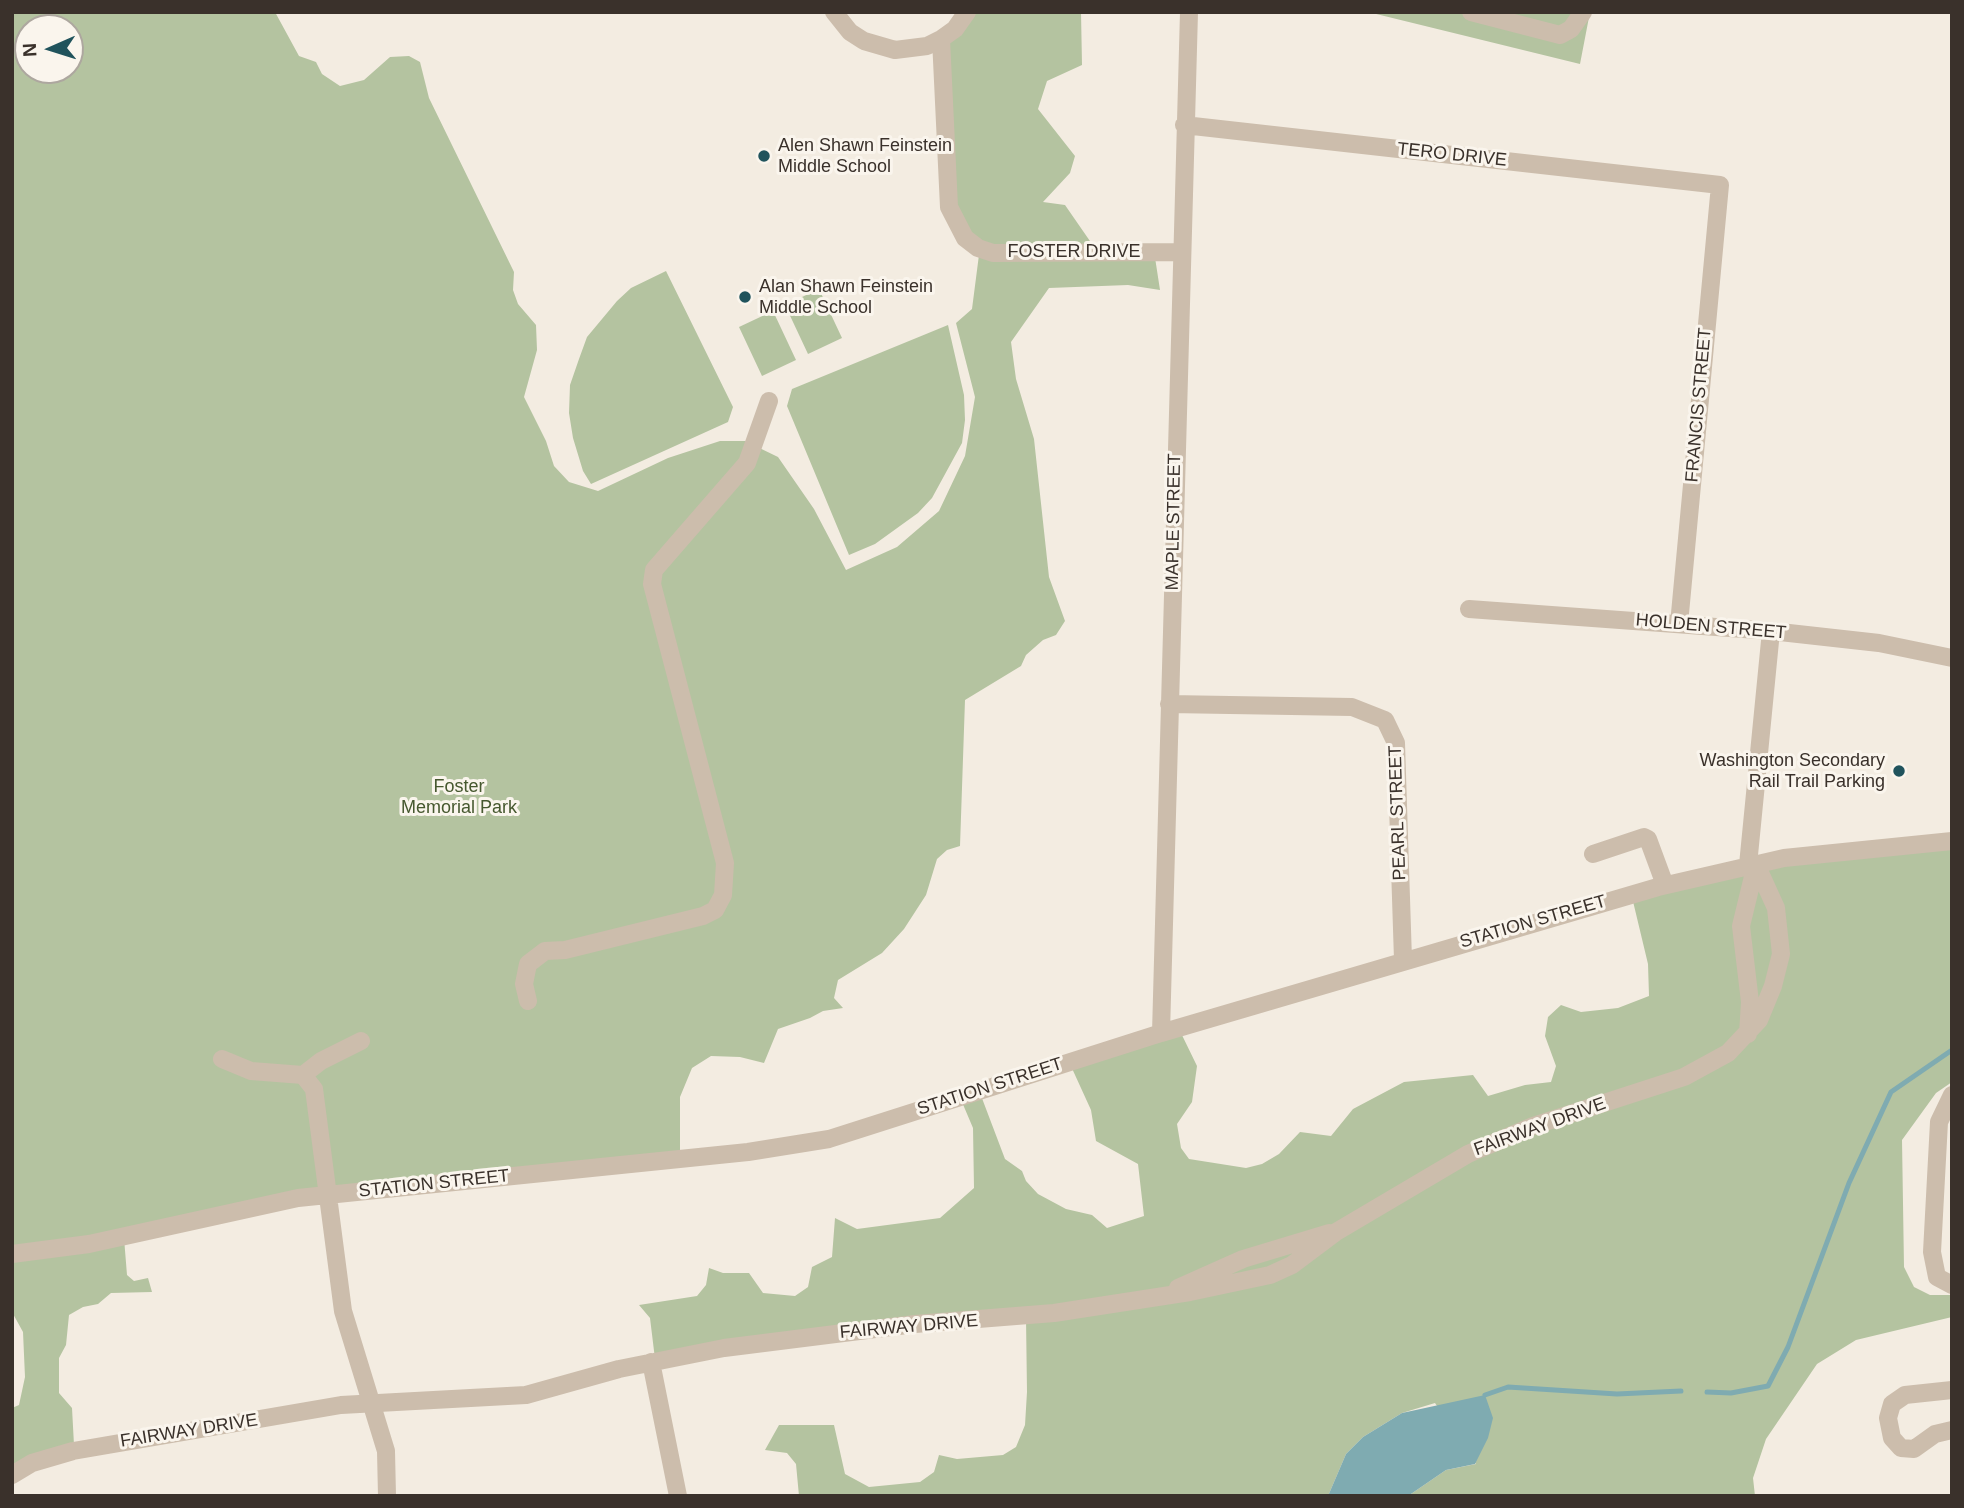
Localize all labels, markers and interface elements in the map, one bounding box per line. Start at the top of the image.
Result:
north arrow [14,14,84,84]
text: N [19,43,40,57]
place label: Alen Shawn Feinstein Middle School [778,135,952,178]
street label: TERO DRIVE [1396,139,1508,171]
marker: Alen Shawn Feinstein Middle School [756,148,772,164]
street label: FOSTER DRIVE [1007,241,1141,263]
place label: Alan Shawn Feinstein Middle School [759,276,933,318]
marker: Alan Shawn Feinstein Middle School [737,289,753,305]
street label: FRANCIS STREET [1681,327,1717,483]
street label: MAPLE STREET [1162,453,1186,591]
street label: HOLDEN STREET [1635,610,1787,644]
street label: PEARL STREET [1385,745,1411,881]
place label: Washington Secondary Rail Trail Parking [1700,750,1885,792]
marker: Washington Secondary Rail Trail Parking [1891,763,1907,779]
park label: Foster Memorial Park [401,776,517,818]
street label: STATION STREET [1457,891,1609,953]
street label: STATION STREET [915,1053,1065,1121]
street label: FAIRWAY DRIVE [1471,1093,1609,1161]
street label: STATION STREET [358,1165,510,1203]
street label: FAIRWAY DRIVE [839,1310,979,1344]
street label: FAIRWAY DRIVE [119,1409,259,1453]

